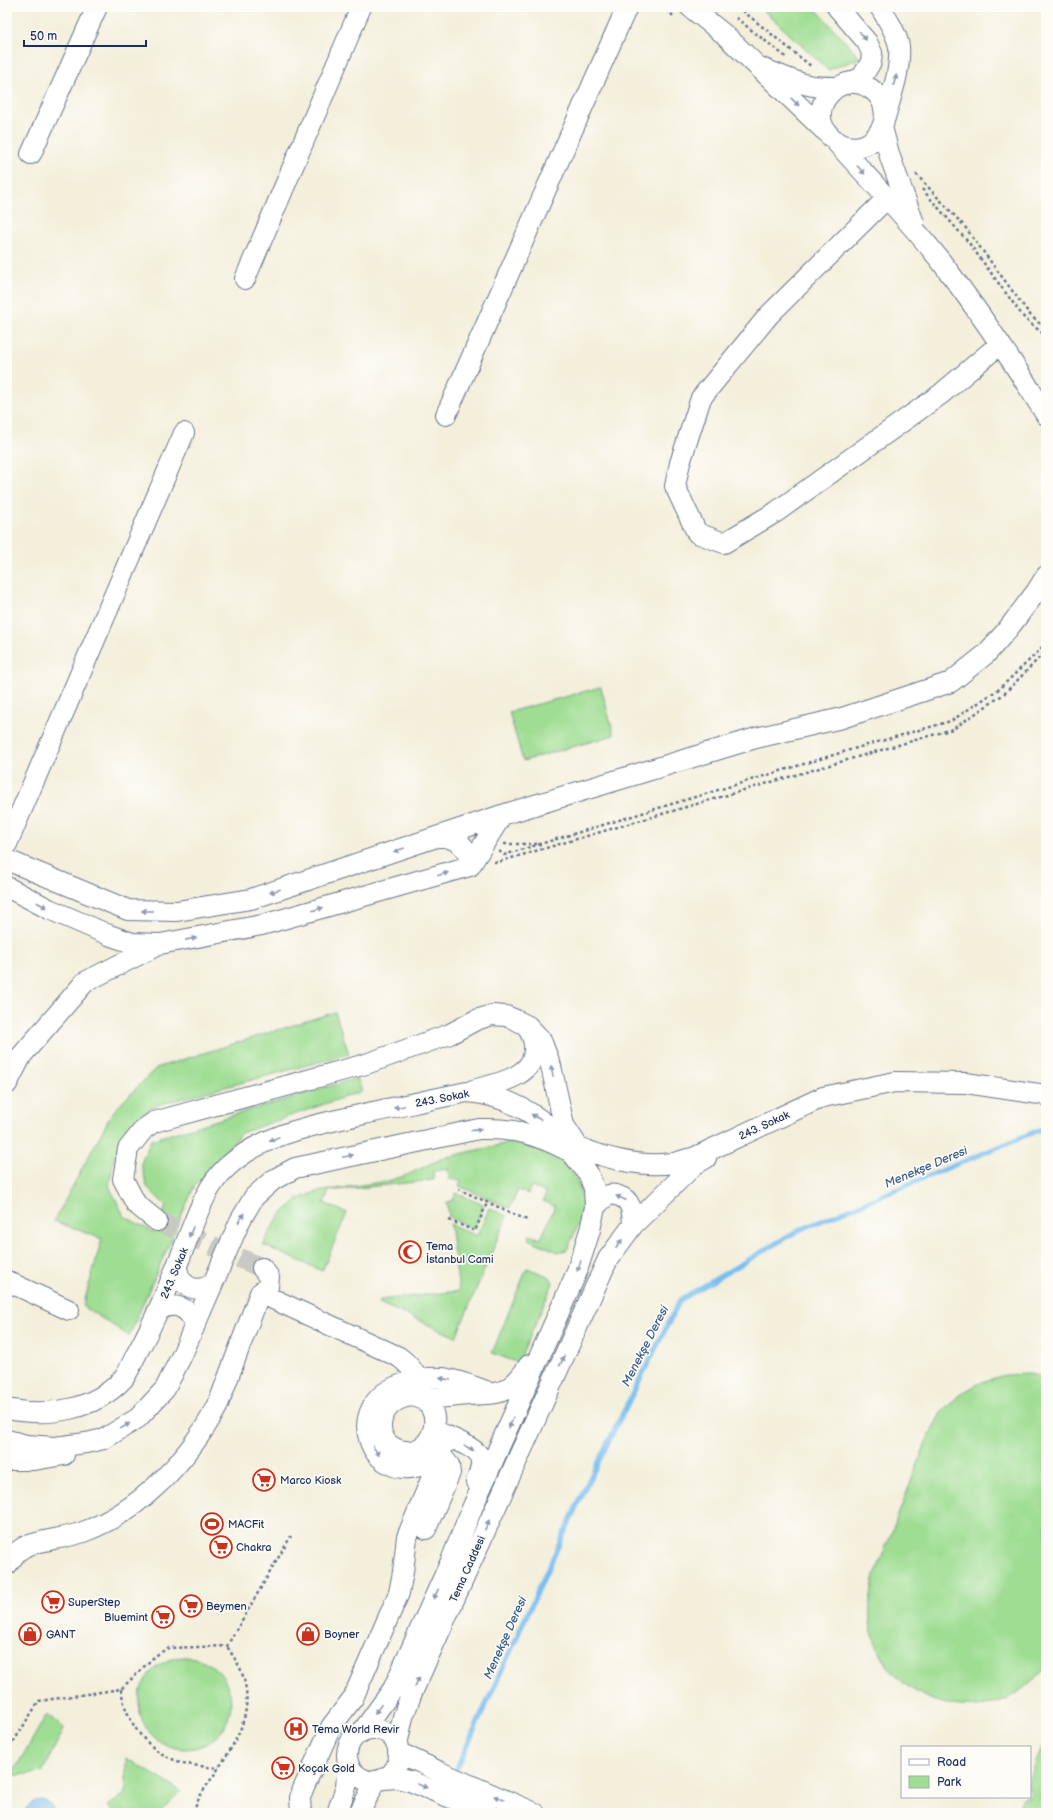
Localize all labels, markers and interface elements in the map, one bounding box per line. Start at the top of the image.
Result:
scale bar [24,22,146,48]
text: 50 m [30,29,57,44]
one-way arrow [858,31,867,41]
one-way arrow [892,74,898,86]
one-way arrow [790,97,800,107]
one-way arrow [856,165,866,175]
one-way arrow [392,847,404,853]
one-way arrow [437,871,449,877]
one-way arrow [269,888,281,894]
one-way arrow [36,902,47,908]
one-way arrow [312,906,324,912]
one-way arrow [140,908,153,914]
one-way arrow [185,935,197,941]
one-way arrow [548,1065,554,1077]
street label: 243. Sokak [414,1087,471,1110]
one-way arrow [393,1104,406,1110]
street label: 243. Sokak [737,1108,792,1143]
one-way arrow [531,1113,541,1121]
one-way arrow [470,1126,482,1133]
one-way arrow [267,1136,279,1142]
water label: Menekşe Deresi [883,1143,971,1192]
one-way arrow [342,1153,355,1159]
one-way arrow [615,1195,627,1201]
one-way arrow [238,1212,245,1224]
one-way arrow [187,1226,193,1238]
mosque icon: Tema İstanbul Cami [397,1239,423,1265]
one-way arrow [615,1239,623,1249]
place label: Tema İstanbul Cami [426,1240,494,1266]
street label: 243. Sokak [158,1245,191,1301]
one-way arrow [576,1260,582,1272]
water label: Menekşe Deresi [619,1302,673,1389]
one-way arrow [559,1354,565,1366]
one-way arrow [439,1376,451,1382]
one-way arrow [507,1418,513,1430]
one-way arrow [120,1422,130,1430]
one-way arrow [463,1444,475,1451]
one-way arrow [372,1446,380,1456]
supermarket icon: Marco Kiosk [251,1467,277,1493]
place label: Marco Kiosk [280,1474,342,1487]
sports icon: MACFit [199,1511,225,1537]
place label: MACFit [228,1518,265,1531]
one-way arrow [485,1518,491,1530]
supermarket icon: Chakra [208,1534,234,1560]
street label: Tema Caddesi [447,1534,488,1604]
place label: Chakra [236,1541,272,1554]
one-way arrow [433,1588,439,1599]
supermarket icon: SuperStep [40,1589,66,1615]
supermarket icon: Beymen [178,1593,204,1619]
water label: Menekşe Deresi [481,1593,531,1682]
place label: SuperStep [68,1596,120,1609]
place label: Beymen [206,1600,247,1613]
supermarket icon: Bluemint [150,1604,176,1630]
place label: Bluemint [104,1611,149,1624]
shop icon: GANT [17,1621,43,1647]
shop icon: Boyner [295,1621,321,1647]
place label: GANT [46,1628,76,1641]
place label: Boyner [324,1628,360,1641]
one-way arrow [414,1676,420,1687]
one-way arrow [374,1704,382,1715]
hospital icon: Tema World Revir [283,1716,309,1742]
place label: Tema World Revir [312,1723,400,1736]
legend [901,1746,1031,1798]
supermarket icon: Koçak Gold [270,1755,296,1781]
text: Road [937,1755,966,1770]
place label: Koçak Gold [298,1762,355,1775]
text: Park [937,1775,961,1790]
one-way arrow [417,1783,429,1789]
one-way arrow [493,1794,505,1800]

